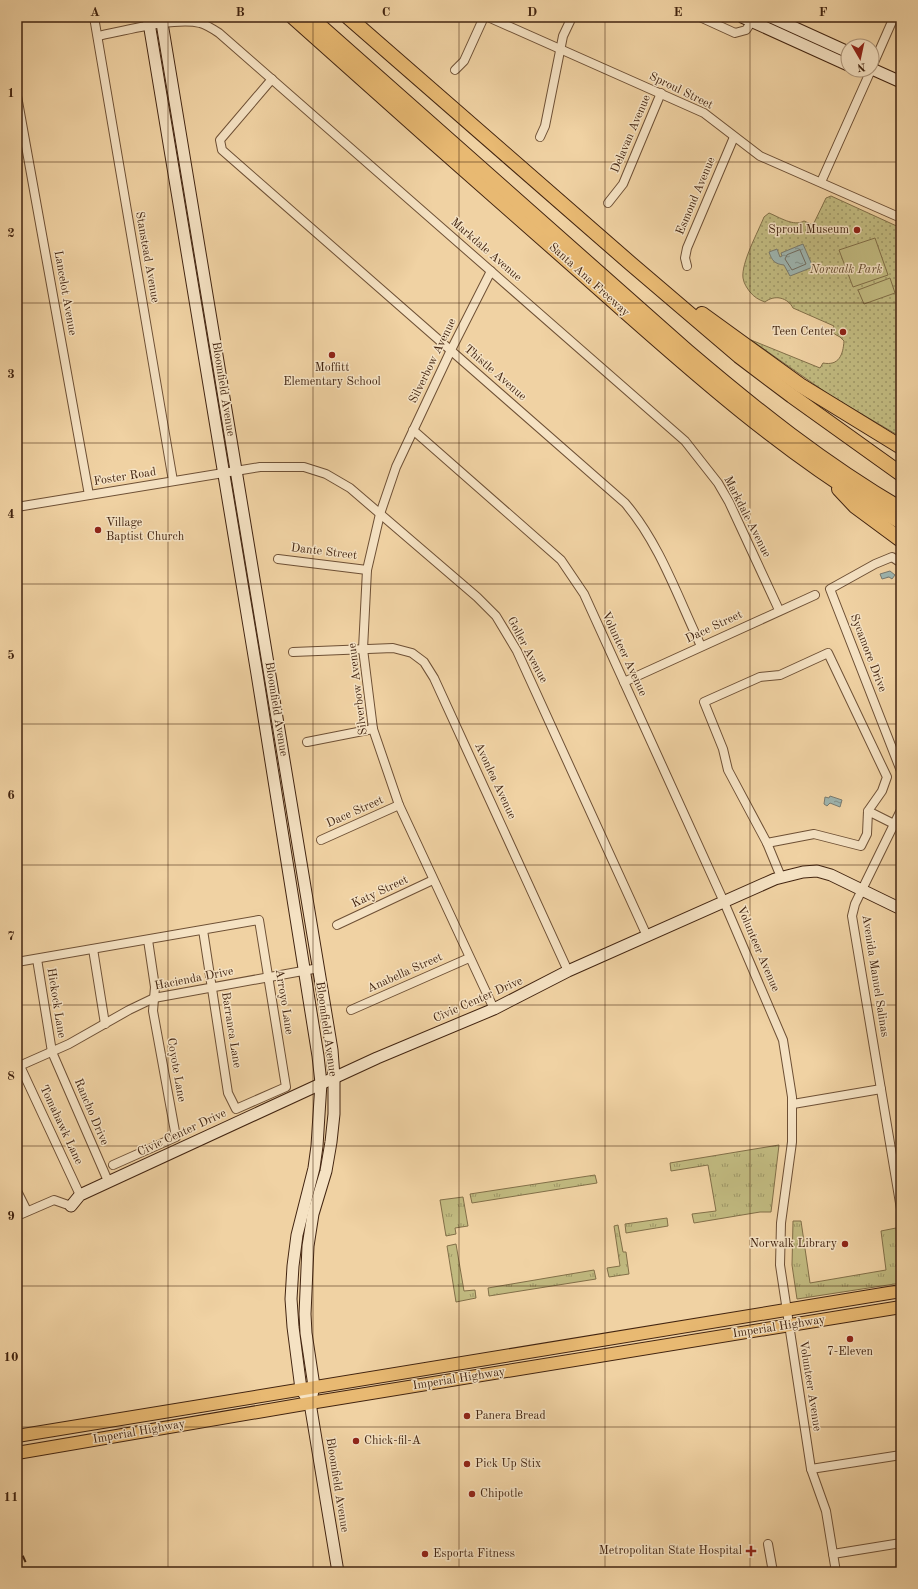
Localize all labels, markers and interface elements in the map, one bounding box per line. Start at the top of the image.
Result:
text: A [90,6,100,19]
text: B [235,6,245,19]
text: C [382,6,390,19]
text: D [527,6,537,19]
text: E [674,6,683,19]
text: F [819,6,828,19]
north arrow [840,38,880,78]
text: N [856,60,866,73]
street label: Sproul Street [647,70,715,112]
text: 1 [7,87,15,100]
street label: Delavan Avenue [609,93,653,175]
street label: Esmond Avenue [674,155,718,237]
street label: Stanstead Avenue [133,210,161,304]
street label: Markdale Avenue [448,216,524,284]
place label: Sproul Museum [768,224,849,236]
marker: Sproul Museum [852,225,862,235]
text: 2 [7,227,15,240]
street label: Santa Ana Freeway [547,241,632,319]
street label: Lancelot Avenue [52,250,78,337]
park label: Norwalk Park [809,264,882,276]
street label: Silverbow Avenue [407,316,459,405]
place label: Teen Center [772,326,835,338]
marker: Teen Center [838,327,848,337]
street label: Bloomfield Avenue [210,341,236,438]
street label: Thistle Avenue [462,343,529,403]
marker: Moffitt Elementary School [327,350,337,360]
place label: Moffitt Elementary School [283,362,381,388]
text: 3 [7,368,15,381]
street label: Foster Road [93,466,157,488]
street label: Markdale Avenue [721,474,773,560]
text: 4 [7,508,15,521]
place label: Village Baptist Church [106,517,185,543]
marker: Village Baptist Church [93,525,103,535]
street label: Dante Street [290,542,358,562]
street label: Dace Street [684,609,744,645]
street label: Volunteer Avenue [599,610,649,699]
street label: Sycamore Drive [848,612,889,694]
street label: Goller Avenue [505,615,550,685]
street label: Silverbow Avenue [346,642,370,736]
text: 5 [7,649,15,662]
street label: Bloomfield Avenue [263,661,289,758]
street label: Avonlea Avenue [472,741,518,821]
text: 6 [7,789,15,802]
street label: Dace Street [325,794,385,830]
street label: Katy Street [350,874,410,910]
street label: Volunteer Avenue [735,904,782,994]
street label: Avenida Manuel Salinas [859,914,891,1038]
text: 7 [7,930,15,943]
street label: Anabella Street [366,951,444,995]
street label: Hacienda Drive [153,965,235,993]
street label: Hickock Lane [45,967,68,1039]
street label: Arroyo Lane [273,968,295,1036]
street label: Civic Center Drive [432,975,525,1025]
street label: Bloomfield Avenue [313,981,339,1078]
street label: Barranca Lane [219,991,243,1069]
street label: Coyote Lane [164,1037,188,1103]
text: 8 [7,1070,15,1083]
street label: Rancho Drive [72,1077,111,1147]
street label: Tomahawk Lane [37,1083,85,1167]
street label: Civic Center Drive [136,1107,229,1159]
text: 9 [7,1210,15,1223]
place label: Norwalk Library [750,1238,838,1250]
marker: Norwalk Library [840,1239,850,1249]
street label: Imperial Highway [732,1314,827,1340]
marker: 7-Eleven [845,1334,855,1344]
street label: Volunteer Avenue [797,1340,823,1433]
place label: 7-Eleven [827,1346,874,1358]
text: 10 [3,1351,19,1364]
street label: Imperial Highway [412,1366,507,1392]
place label: Panera Bread [475,1410,546,1422]
marker: Panera Bread [462,1411,472,1421]
street label: Imperial Highway [92,1418,187,1446]
place label: Chick-fil-A [364,1435,421,1447]
marker: Chick-fil-A [351,1436,361,1446]
street label: Bloomfield Avenue [324,1437,350,1534]
place label: Pick Up Stix [475,1458,541,1470]
marker: Pick Up Stix [462,1459,472,1469]
place label: Chipotle [480,1488,523,1500]
marker: Chipotle [467,1489,477,1499]
text: 11 [3,1491,19,1504]
place label: Metropolitan State Hospital [599,1545,742,1557]
marker: Metropolitan State Hospital [745,1545,757,1557]
place label: Esporta Fitness [433,1548,515,1560]
marker: Esporta Fitness [420,1549,430,1559]

